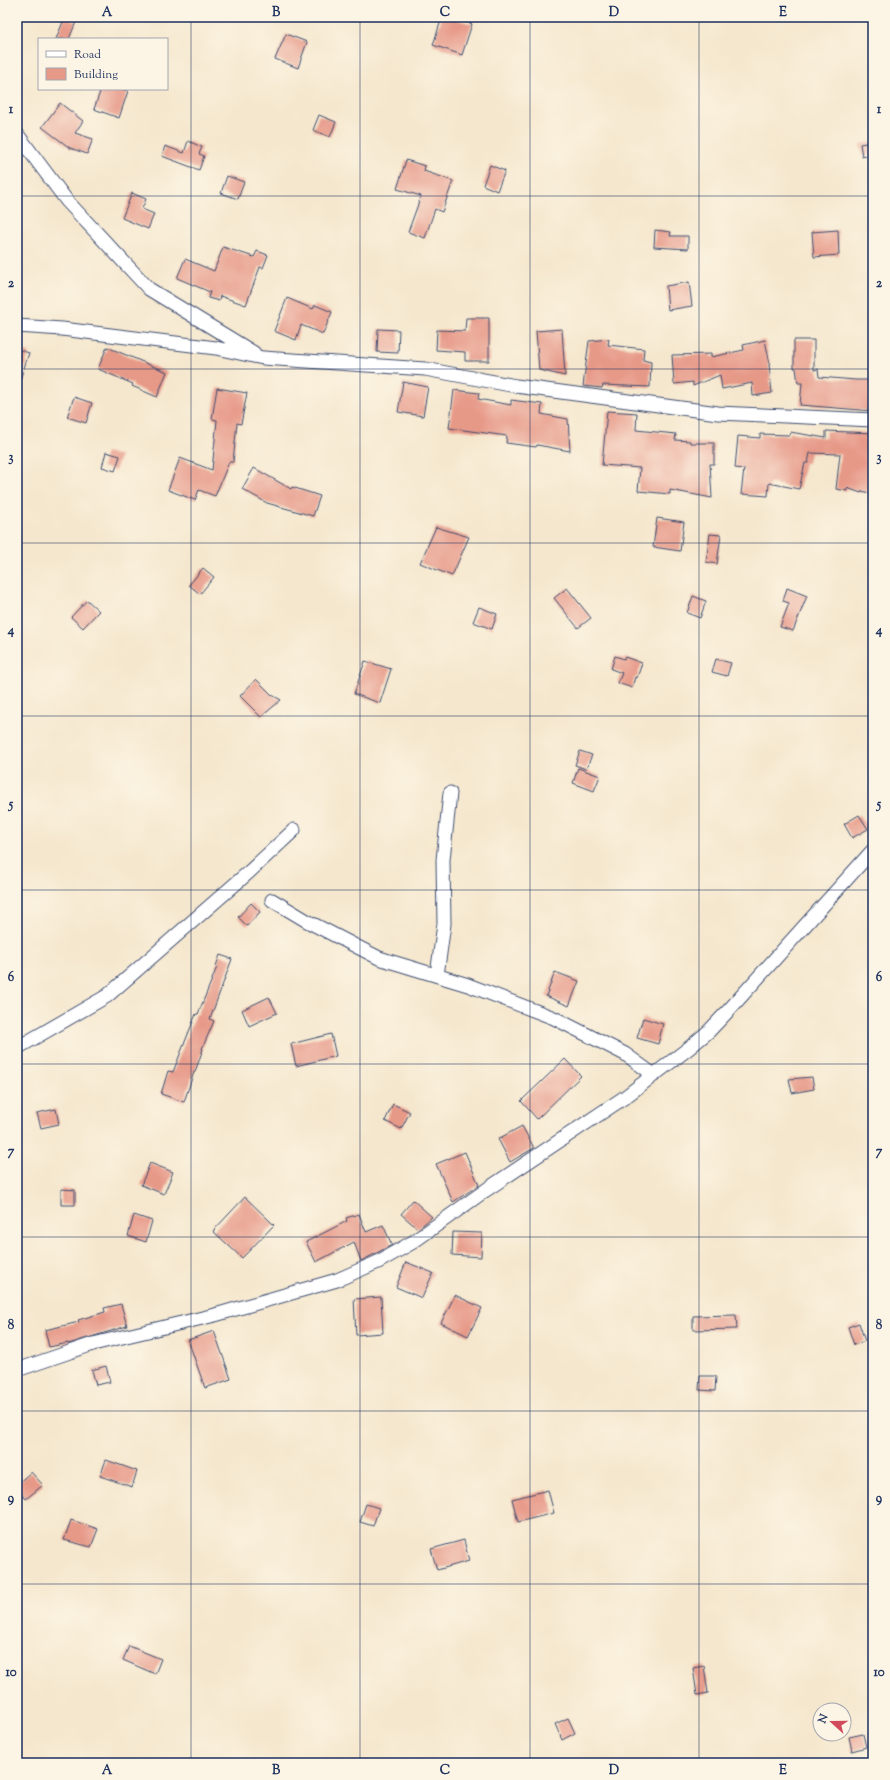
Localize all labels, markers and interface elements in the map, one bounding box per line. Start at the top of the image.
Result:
text: A [102,4,113,22]
text: B [272,4,281,22]
text: C [440,4,450,22]
text: D [609,4,619,22]
text: E [779,4,787,22]
legend [38,38,168,90]
text: Road [74,46,101,64]
text: Building [74,66,118,84]
text: 1 [9,101,14,119]
text: 1 [877,101,882,119]
text: 2 [8,275,15,293]
text: 2 [876,275,883,293]
text: 3 [8,449,14,467]
text: 3 [876,449,882,467]
text: 4 [7,622,15,640]
text: 4 [875,622,883,640]
text: 5 [8,796,14,814]
text: 5 [876,796,882,814]
text: 6 [8,969,15,987]
text: 6 [876,969,883,987]
text: 7 [8,1143,15,1161]
text: 7 [876,1143,883,1161]
text: 8 [8,1317,15,1335]
text: 8 [876,1317,883,1335]
text: 9 [8,1490,15,1508]
text: 9 [876,1490,883,1508]
text: 10 [5,1664,17,1682]
text: 10 [873,1664,885,1682]
north arrow [812,1702,852,1742]
text: N [814,1712,833,1727]
text: A [102,1762,113,1780]
text: B [272,1762,281,1780]
text: C [440,1762,450,1780]
text: D [609,1762,619,1780]
text: E [779,1762,787,1780]

